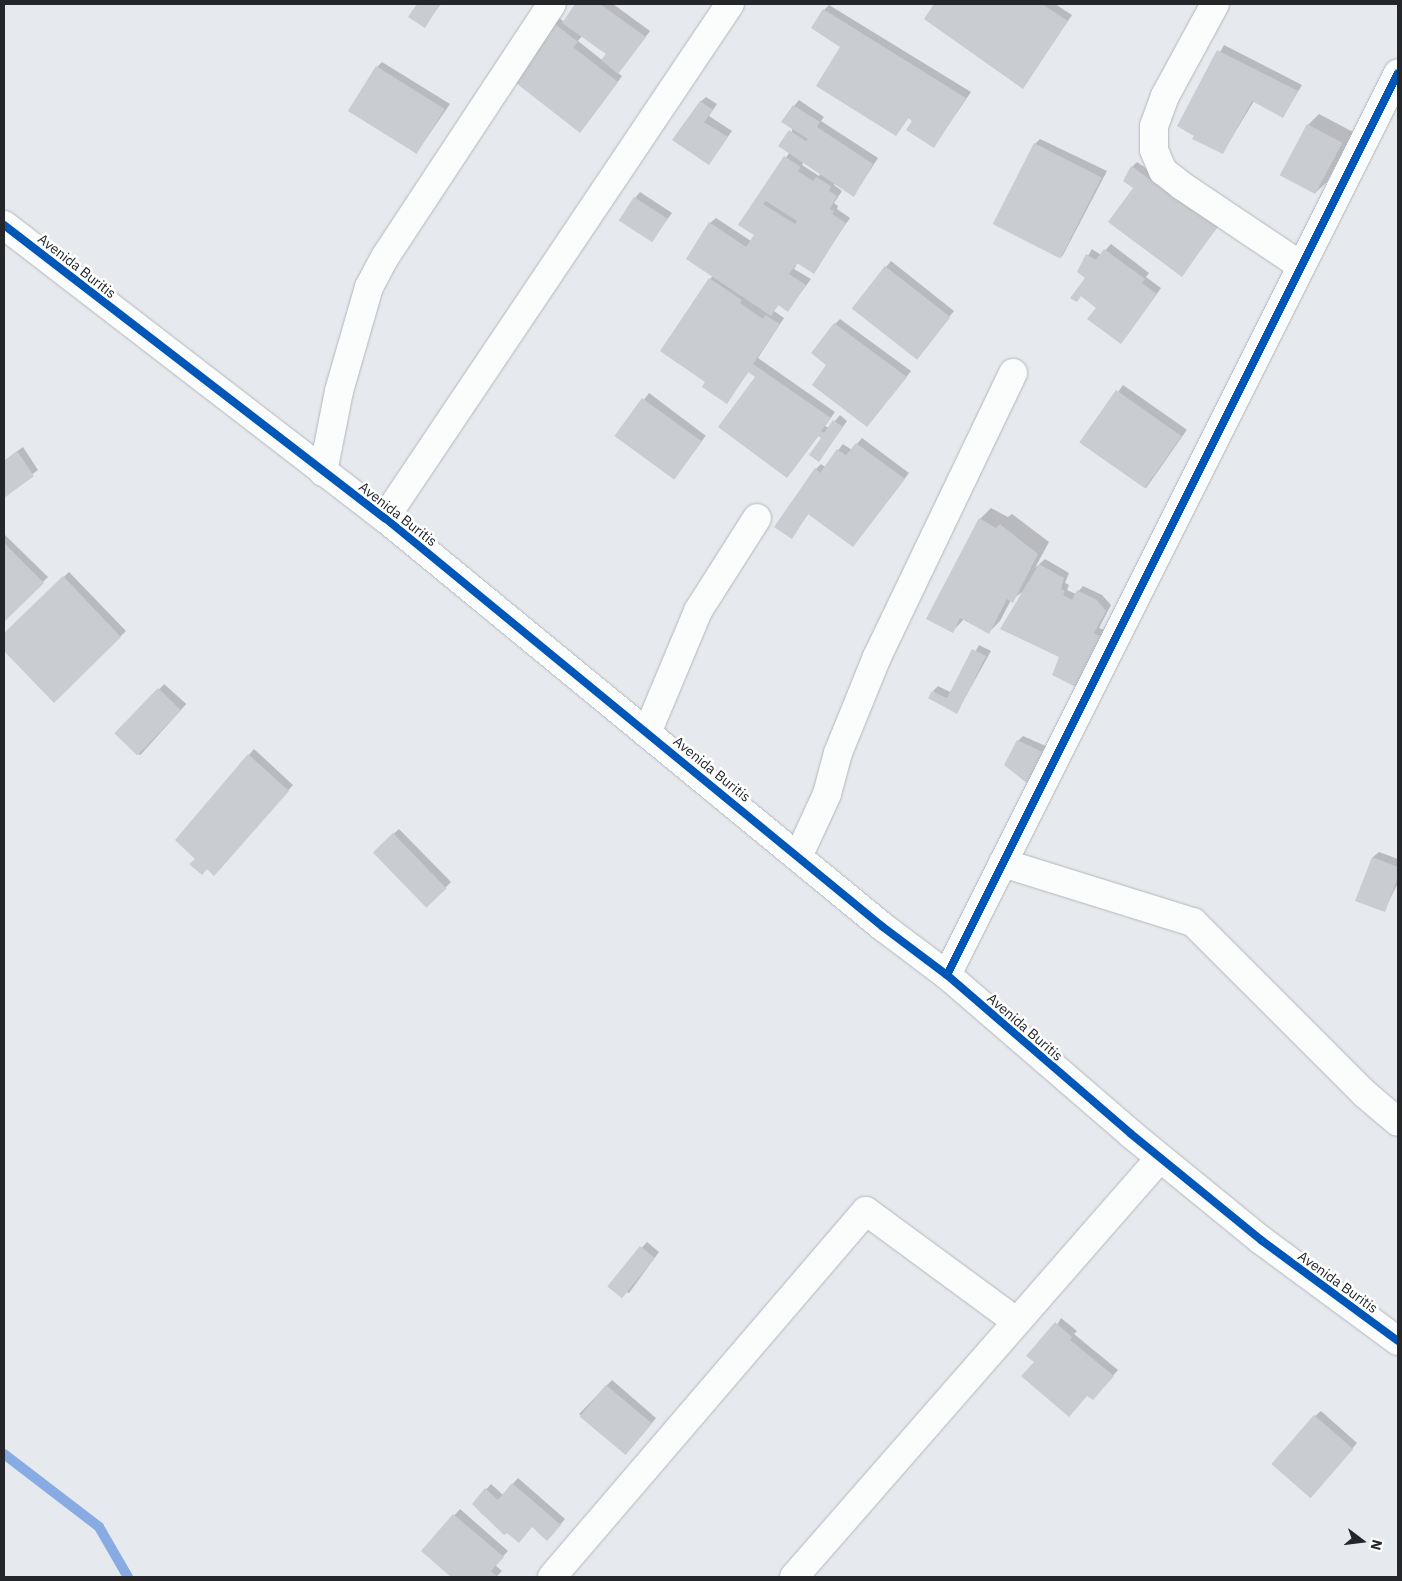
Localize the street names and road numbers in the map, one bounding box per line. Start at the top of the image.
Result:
street label: Avenida Buritis [35,230,119,302]
street label: Avenida Buritis [356,478,440,550]
street label: Avenida Buritis [670,733,754,805]
street label: Avenida Buritis [984,990,1066,1064]
street label: Avenida Buritis [1295,1247,1381,1317]

